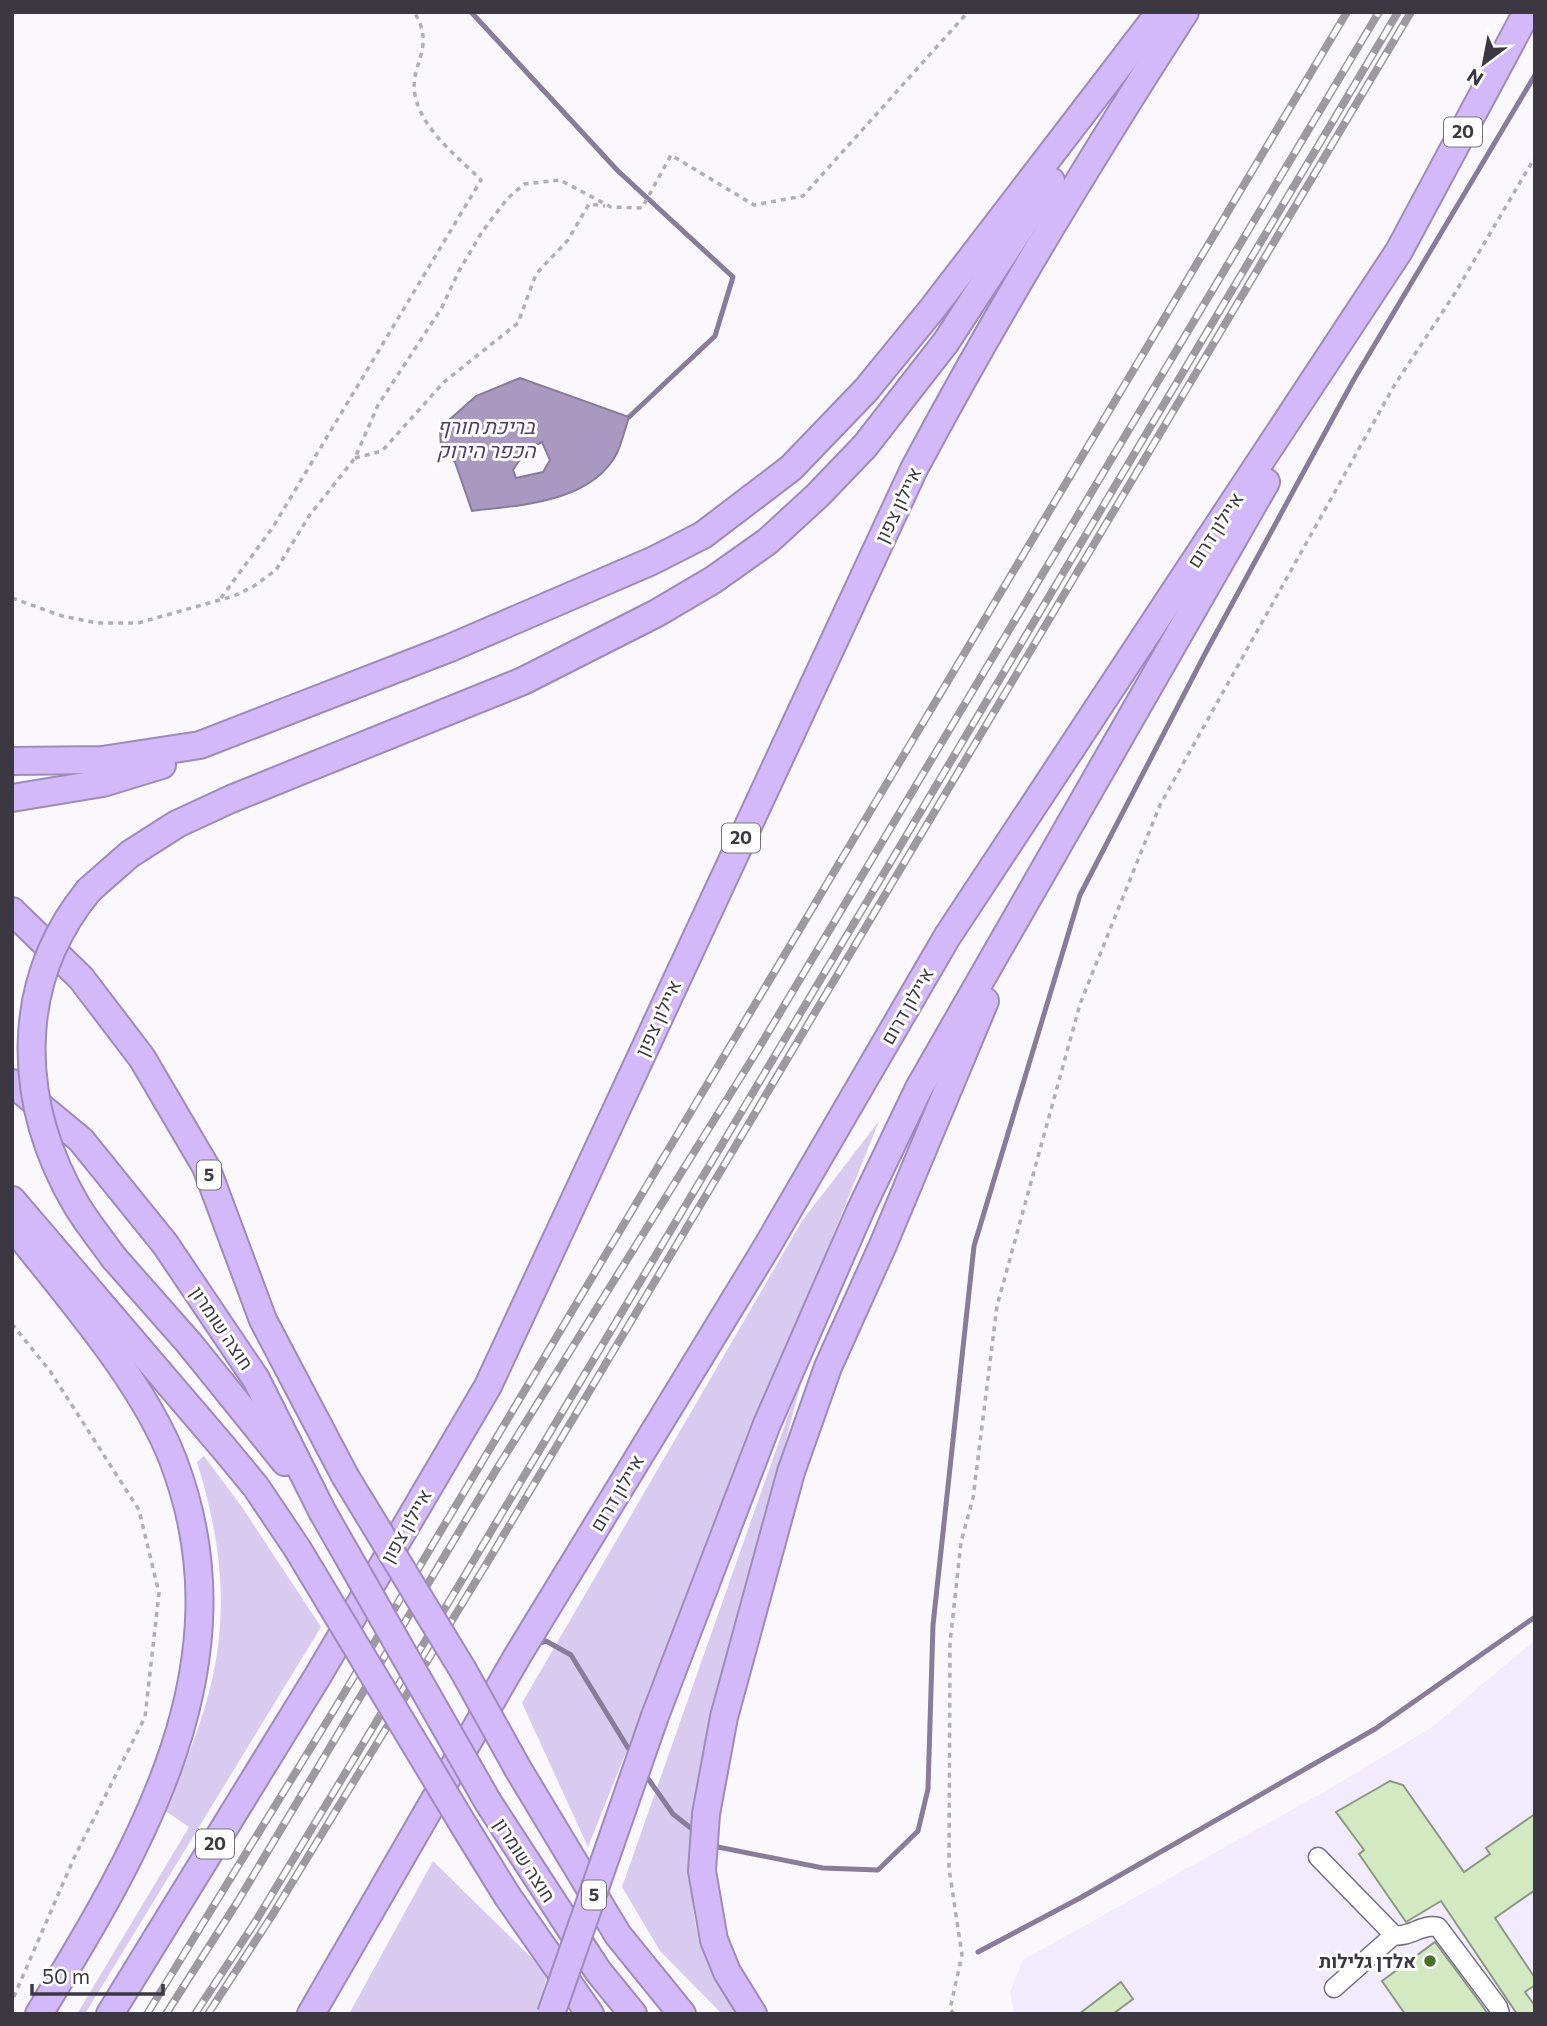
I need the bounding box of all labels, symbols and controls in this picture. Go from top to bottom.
north arrow [1449,28,1519,98]
text: N [1463,64,1487,91]
road number: 20 [1444,118,1482,146]
water label: בריכת חורף הכפר הירוק [436,413,537,463]
street label: איילון צפון [869,463,926,546]
street label: איילון דרום [1182,488,1247,572]
road number: 20 [722,824,760,852]
street label: איילון דרום [875,963,938,1048]
street label: איילון צפון [630,976,685,1060]
road number: 5 [197,1160,221,1190]
street label: חוצה שומרון [186,1282,259,1374]
street label: איילון דרום [585,1450,648,1535]
street label: איילון צפון [375,1485,436,1567]
street label: חוצה שומרון [490,1813,561,1906]
road number: 20 [196,1830,234,1858]
road number: 5 [582,1881,606,1910]
place label: אלדן גלילות [1319,1949,1416,1972]
scale bar [32,1952,163,1996]
marker: אלדן גלילות [1422,1953,1438,1969]
text: 50 m [42,1963,90,1988]

